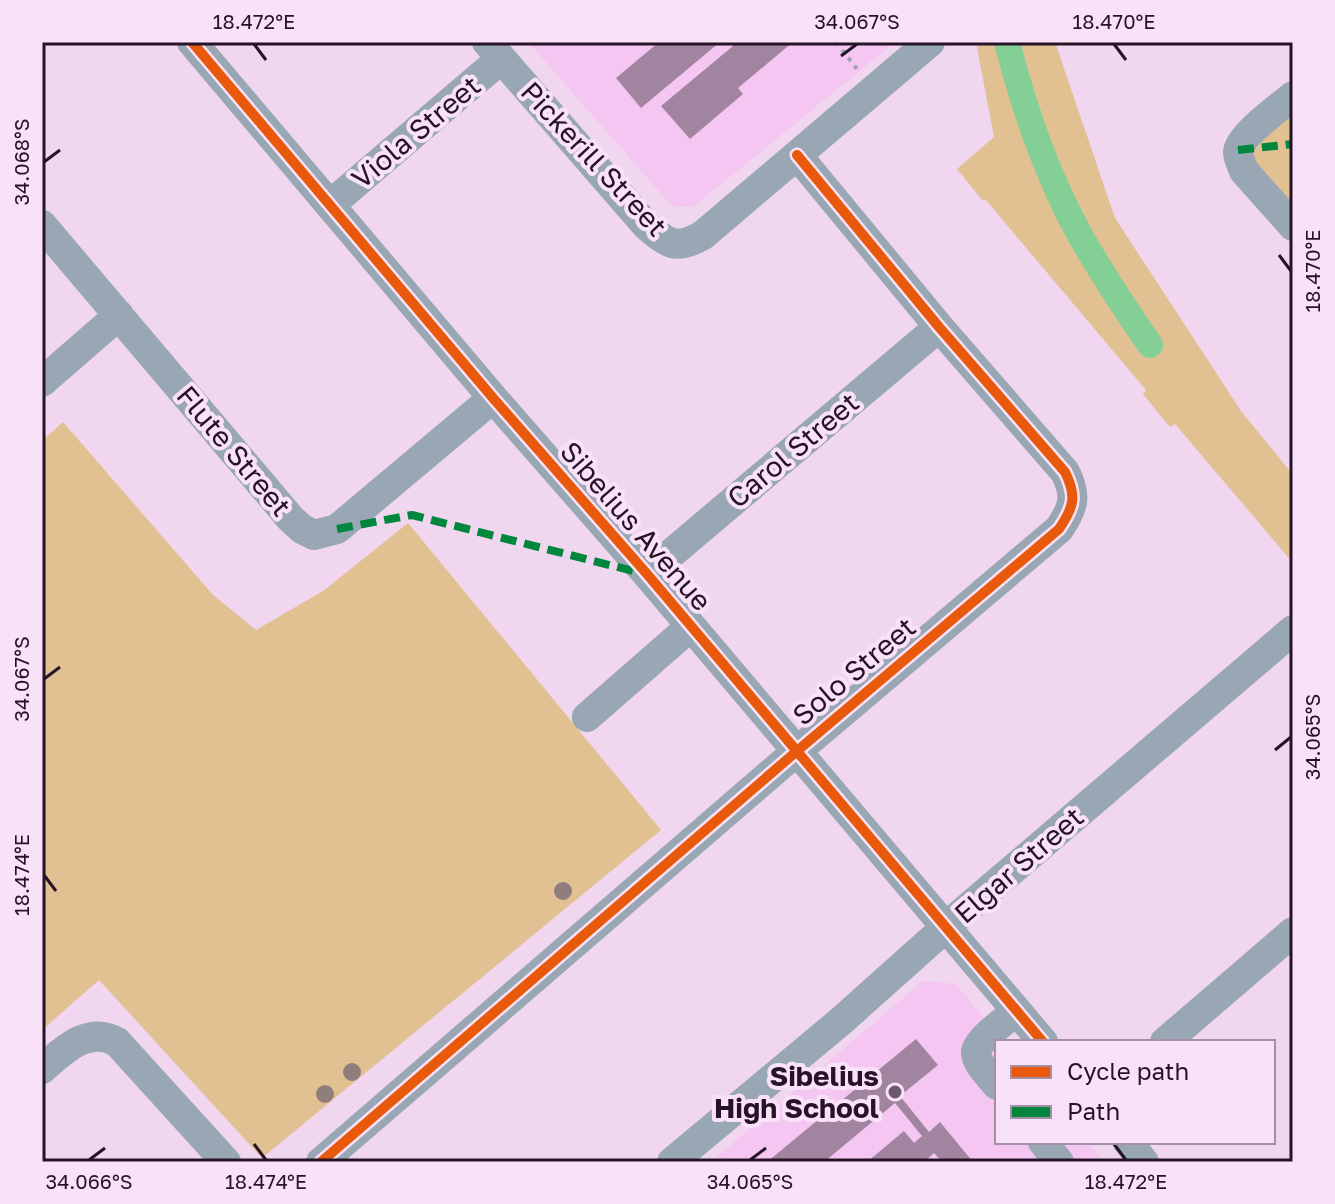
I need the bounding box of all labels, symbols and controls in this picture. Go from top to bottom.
text: 18.472°E [213,9,295,33]
text: 34.067°S [814,9,900,33]
text: 18.470°E [1072,9,1156,33]
street label: Viola Street [345,68,487,195]
street label: Pickerill Street [514,75,674,243]
text: 34.068°S [9,118,33,206]
text: 18.470°E [1300,229,1324,313]
street label: Flute Street [170,379,298,523]
street label: Carol Street [720,385,865,514]
street label: Sibelius Avenue [554,434,719,617]
street label: Solo Street [786,610,922,731]
text: 34.067°S [9,636,33,722]
text: 34.065°S [1300,694,1324,780]
street label: Elgar Street [948,800,1090,929]
text: 18.474°E [9,834,33,916]
legend [995,1040,1275,1144]
text: Cycle path [1067,1056,1189,1085]
place label: Sibelius High School [714,1059,879,1124]
marker: Sibelius High School [886,1083,904,1101]
text: Path [1067,1096,1120,1125]
text: 34.066°S [45,1169,133,1193]
text: 18.474°E [225,1169,307,1193]
text: 34.065°S [707,1169,793,1193]
text: 18.472°E [1085,1169,1167,1193]

